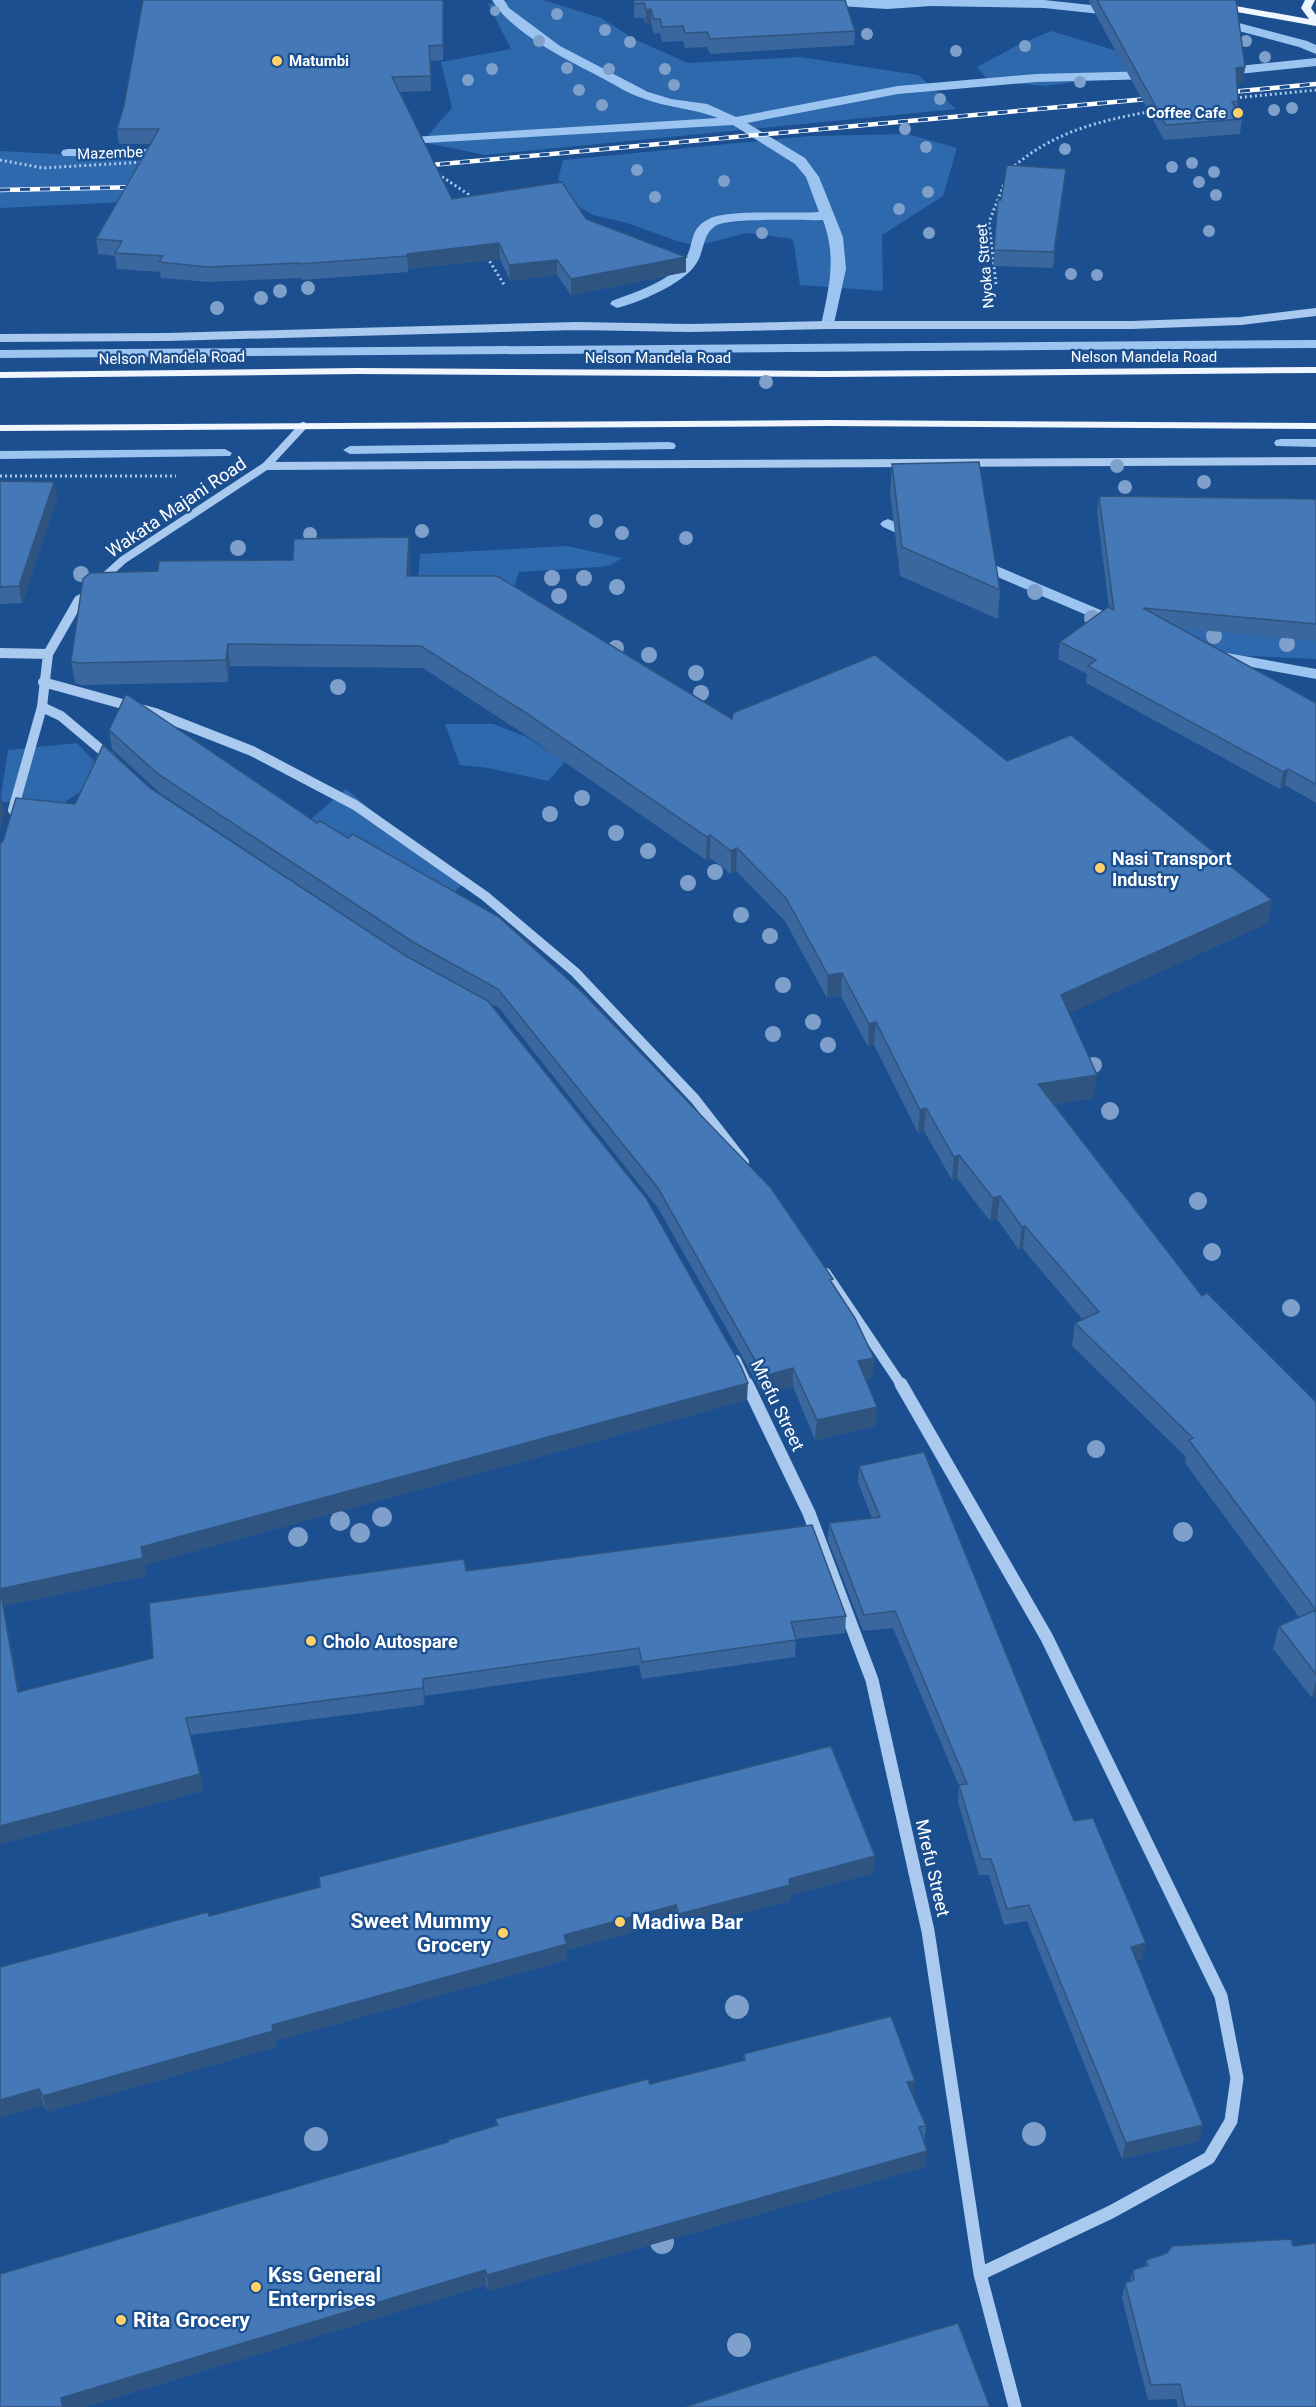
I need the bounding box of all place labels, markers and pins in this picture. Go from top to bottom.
place label: Matumbi [289,52,349,70]
marker: Matumbi [270,54,284,68]
place label: Coffee Cafe [1146,104,1226,122]
marker: Coffee Cafe [1231,106,1245,120]
place label: Nasi Transport Industry [1112,848,1232,890]
marker: Nasi Transport Industry [1093,861,1107,875]
place label: Cholo Autospare [323,1631,458,1652]
marker: Cholo Autospare [304,1634,318,1648]
place label: Sweet Mummy Grocery [351,1909,491,1957]
place label: Madiwa Bar [632,1910,744,1934]
marker: Madiwa Bar [613,1915,627,1929]
marker: Sweet Mummy Grocery [496,1926,510,1940]
place label: Kss General Enterprises [268,2263,381,2311]
marker: Kss General Enterprises [249,2280,263,2294]
place label: Rita Grocery [133,2308,250,2332]
marker: Rita Grocery [114,2313,128,2327]

